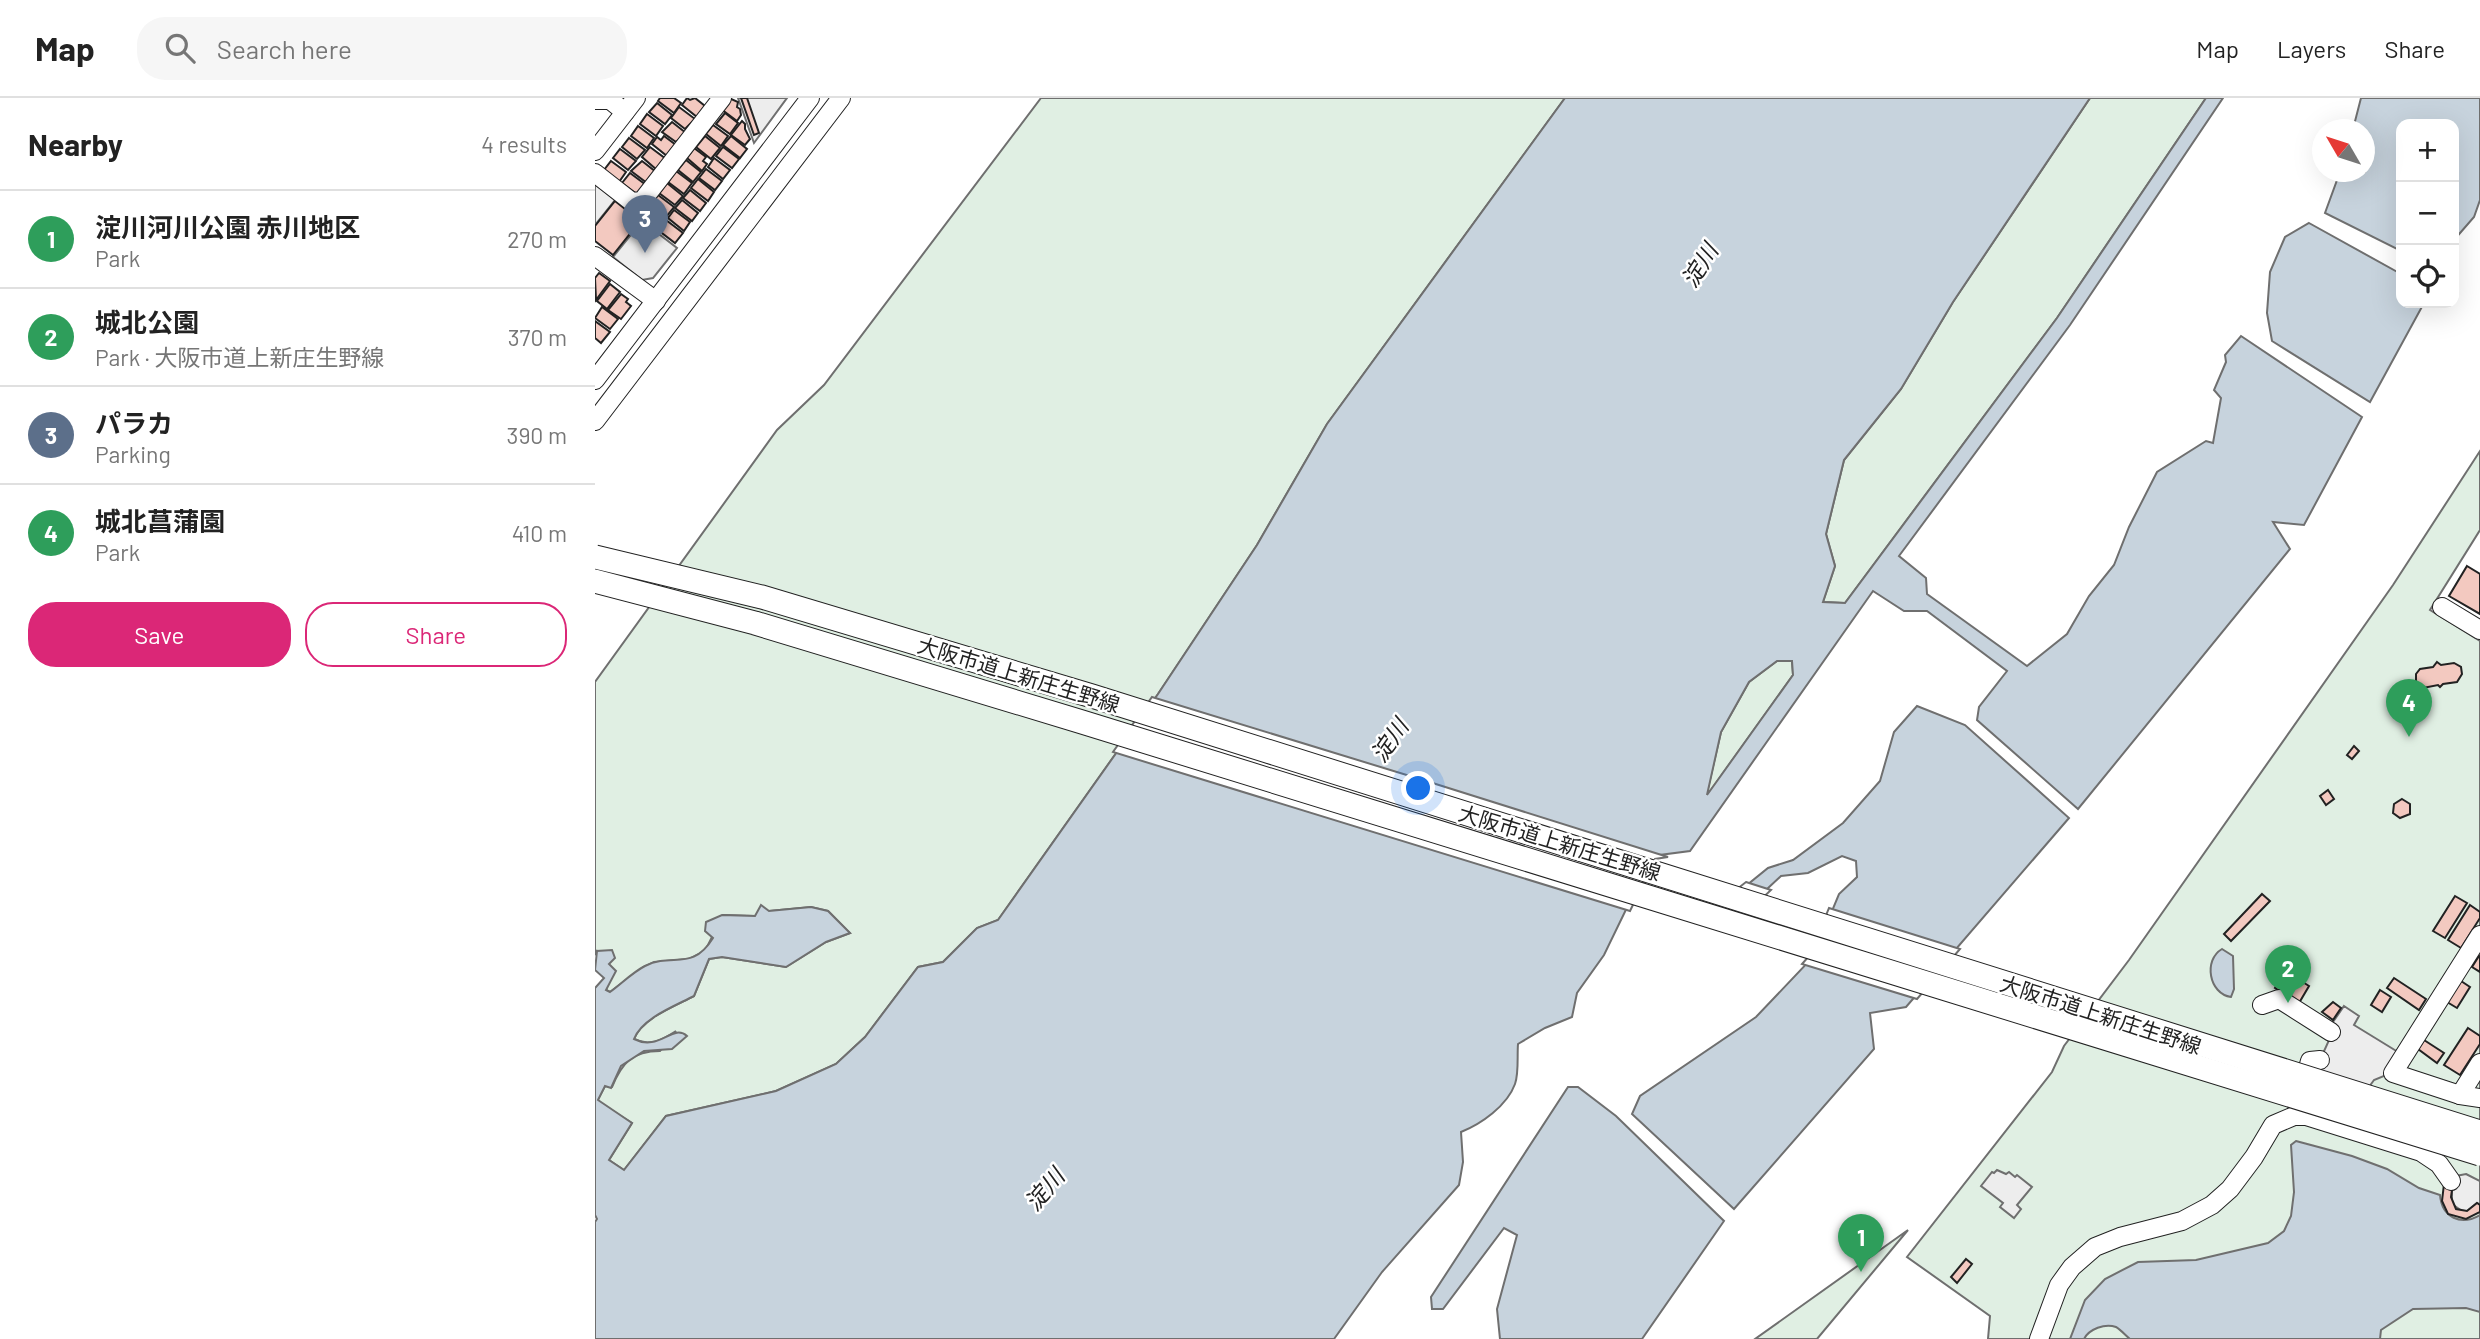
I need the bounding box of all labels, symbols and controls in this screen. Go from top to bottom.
search box [137,17,627,80]
text: Map [35,28,95,68]
icon: search [161,29,199,67]
text: Search here [217,33,352,64]
text: Map [2196,34,2239,63]
text: Layers [2277,34,2346,63]
text: Share [2384,34,2445,63]
north arrow [2312,119,2375,182]
map controls [2396,119,2459,308]
button: + [2396,119,2459,182]
text: Nearby [28,126,123,162]
text: 4 results [481,130,567,158]
button: − [2396,182,2459,245]
pin: 3 [622,195,668,253]
text: 淀川河川公園 赤川地区 [95,211,360,242]
text: 1 [47,225,55,253]
text: 270 m [507,225,567,253]
water label: 淀川 [1675,236,1725,292]
text: Park [95,244,140,272]
button: locate [2396,245,2459,308]
text: 城北公園 [95,306,199,337]
text: 2 [45,323,57,351]
text: 370 m [508,323,567,351]
text: Park · 大阪市道上新庄生野線 [95,343,384,371]
text: パラカ [95,407,173,438]
text: 3 [45,421,57,449]
text: 390 m [507,421,567,449]
text: Parking [95,440,171,468]
text: 城北菖蒲園 [95,505,225,536]
text: 4 [44,519,58,547]
text: 410 m [512,519,567,547]
text: Park [95,538,140,566]
button: Save [28,602,291,667]
button: Share [305,602,567,667]
street label: 大阪市道上新庄生野線 [915,631,1123,717]
pin: 4 [2386,679,2432,737]
water label: 淀川 [1364,711,1415,767]
your location [1401,771,1435,805]
street label: 大阪市道上新庄生野線 [1456,799,1664,885]
pin: 2 [2265,945,2311,1003]
street label: 大阪市道上新庄生野線 [1997,970,2205,1058]
water label: 淀川 [1018,1160,1071,1216]
pin: 1 [1838,1214,1884,1272]

